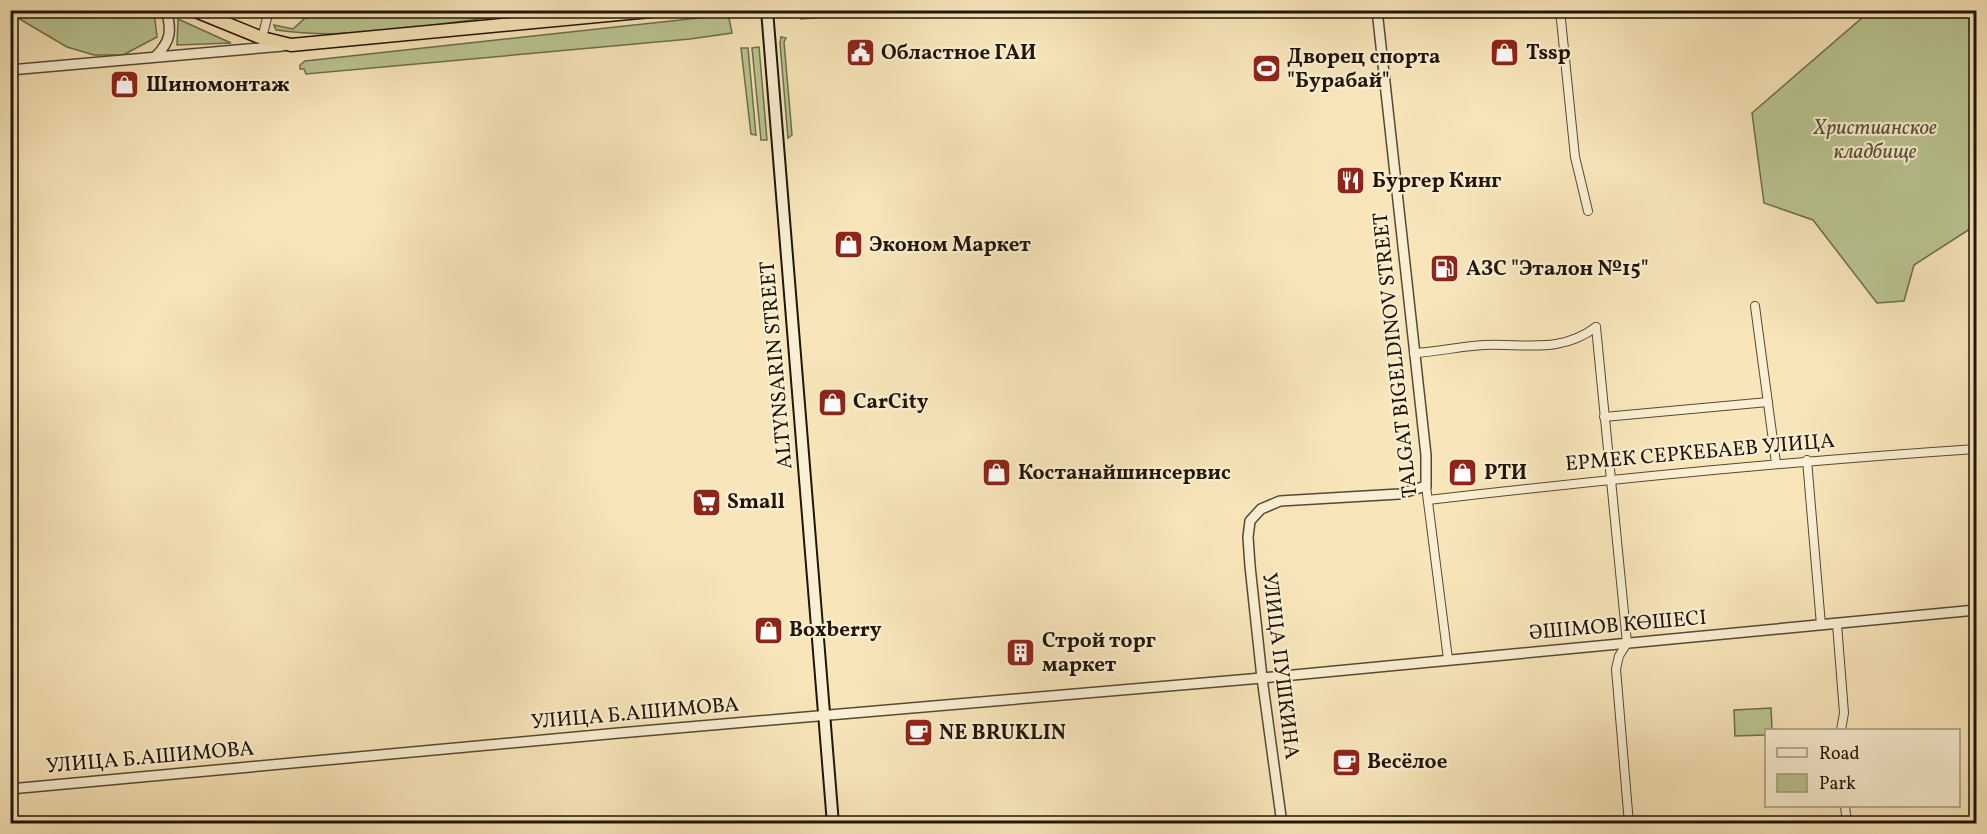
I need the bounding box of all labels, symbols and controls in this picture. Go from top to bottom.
public building icon: Областное ГАИ [844,37,876,69]
shop icon: Tssp [1489,37,1521,69]
place label: Областное ГАИ [881,39,1036,68]
place label: Tssp [1526,39,1571,68]
place label: Дворец спорта "Бурабай" [1287,43,1441,96]
sports icon: Дворец спорта "Бурабай" [1250,53,1282,85]
shop icon: Шиномонтаж [109,69,141,101]
place label: Шиномонтаж [146,71,290,100]
park label: Христианское кладбище [1812,114,1937,167]
restaurant icon: Бургер Кинг [1335,165,1367,197]
place label: Бургер Кинг [1372,167,1501,196]
street label: TALGAT BIGELDINOV STREET [1367,211,1425,499]
shop icon: Эконом Маркет [832,229,864,261]
place label: Эконом Маркет [869,231,1031,260]
fuel station icon: АЗС "Эталон №15" [1429,253,1461,285]
place label: АЗС "Эталон №15" [1466,255,1649,284]
street label: ALTYNSARIN STREET [753,260,801,470]
shop icon: CarCity [816,386,848,418]
place label: CarCity [853,388,929,417]
street label: ЕРМЕК СЕРКЕБАЕВ УЛИЦА [1564,427,1836,479]
shop icon: Костанайшинсервис [981,457,1013,489]
shop icon: РТИ [1447,457,1479,489]
place label: Костанайшинсервис [1018,459,1231,488]
place label: РТИ [1484,459,1527,488]
supermarket icon: Small [690,486,722,518]
place label: Small [727,488,785,517]
street label: УЛИЦА ПУШКИНА [1254,571,1306,761]
street label: ӘШІМОВ КӨШЕСІ [1528,604,1708,648]
shop icon: Boxberry [752,614,784,646]
place label: Boxberry [789,616,882,645]
place label: Строй торг маркет [1042,627,1156,680]
building icon: Строй торг маркет [1005,637,1037,669]
street label: УЛИЦА Б.АШИМОВА [530,690,740,738]
cafe icon: NE BRUKLIN [902,717,934,749]
place label: NE BRUKLIN [939,719,1066,748]
legend [1765,729,1960,807]
street label: УЛИЦА Б.АШИМОВА [45,734,255,782]
text: Road [1819,742,1860,767]
cafe icon: Весёлое [1330,746,1362,778]
place label: Весёлое [1367,748,1447,777]
text: Park [1819,772,1856,797]

